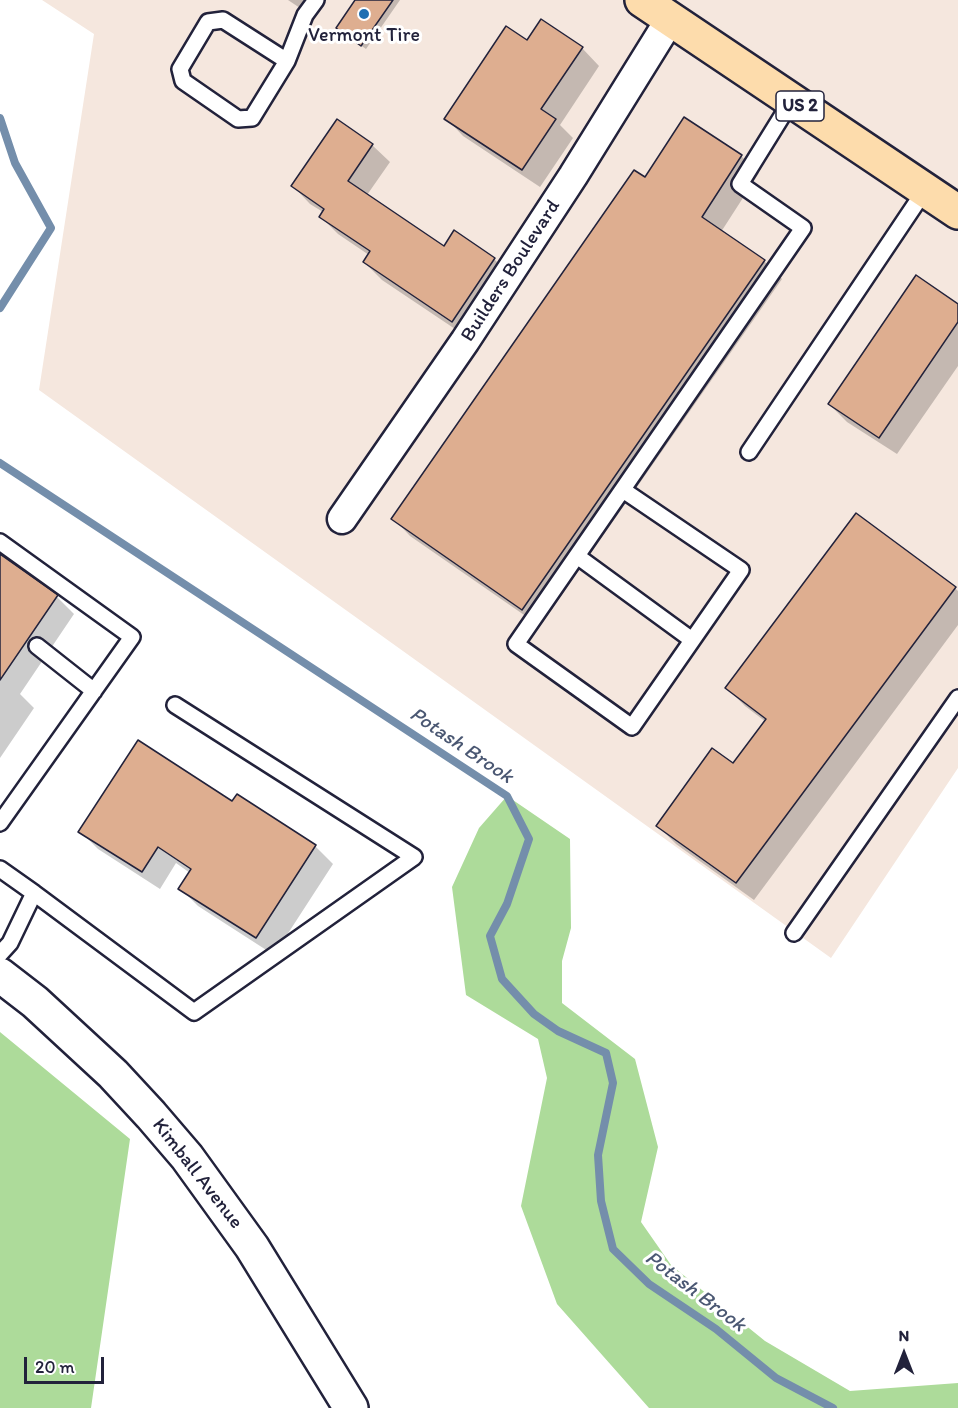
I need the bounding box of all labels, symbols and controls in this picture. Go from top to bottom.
marker: Vermont Tire [357,7,371,21]
place label: Vermont Tire [308,24,420,48]
road number: US 2 [776,91,824,121]
street label: Builders Boulevard [456,195,566,347]
water label: Potash Brook [404,702,518,790]
street label: Kimball Avenue [147,1114,247,1234]
water label: Potash Brook [640,1246,750,1338]
north arrow [874,1324,934,1384]
text: N [899,1326,909,1345]
scale bar [27,1345,106,1383]
text: 20 m [35,1356,75,1378]

